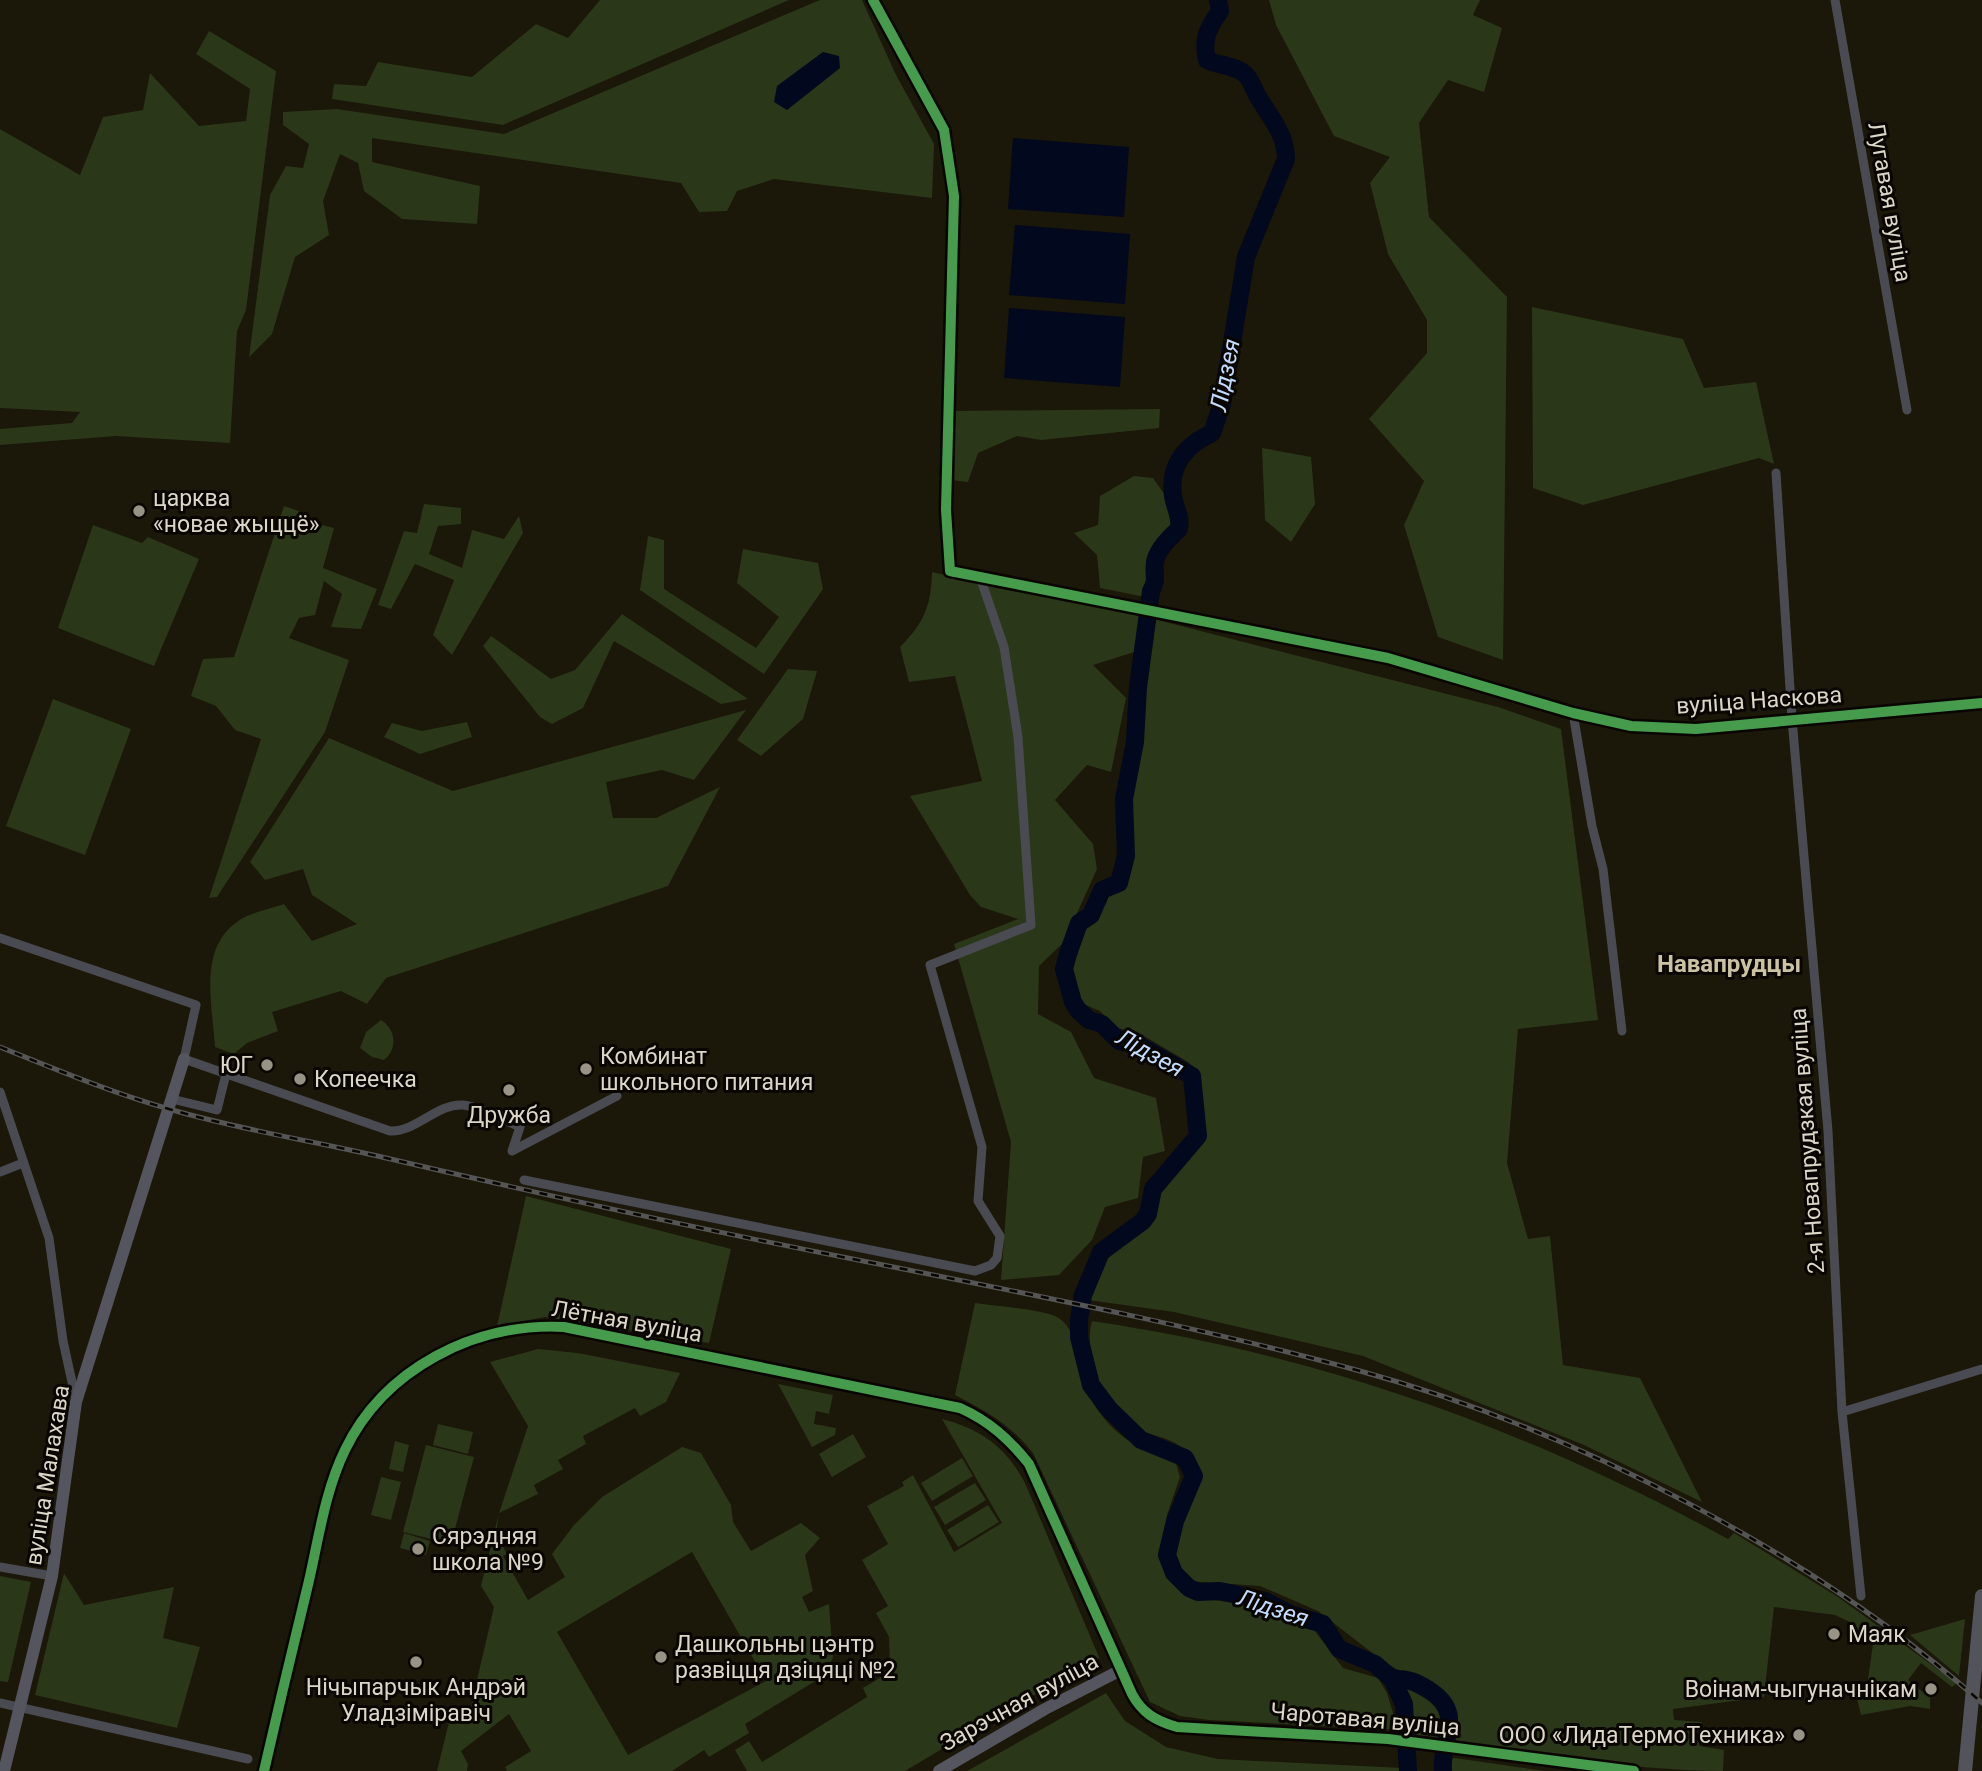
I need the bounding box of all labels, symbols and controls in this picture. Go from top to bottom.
street label: Лугавая вуліца [1862,120,1917,284]
water label: Лідзея [1204,336,1246,415]
place label: царква «новае жыццё» [153,485,319,538]
marker: царква «новае жыццё» [131,503,147,519]
street label: вуліца Наскова [1675,681,1843,720]
district label: Навапрудцы [1657,950,1801,978]
street label: 2-я Новапрудзкая вуліца [1785,1007,1830,1275]
water label: Лідзея [1110,1023,1189,1083]
place label: Комбинат школьного питания [600,1043,813,1096]
place label: ЮГ [220,1052,253,1079]
marker: ЮГ [259,1057,275,1073]
marker: Комбинат школьного питания [578,1061,594,1077]
place label: Копеечка [314,1066,417,1093]
marker: Копеечка [292,1071,308,1087]
marker: Дружба [501,1082,517,1098]
place label: Дружба [467,1102,551,1129]
street label: Лётная вуліца [550,1295,704,1348]
street label: вуліца Малахава [20,1383,75,1567]
place label: Сярэдняя школа №9 [432,1523,544,1576]
marker: Сярэдняя школа №9 [410,1541,426,1557]
water label: Лідзея [1233,1583,1312,1633]
place label: Маяк [1848,1621,1906,1648]
marker: Маяк [1826,1626,1842,1642]
place label: Дашкольны цэнтр развіцця дзіцяці №2 [675,1631,896,1684]
street label: Зарэчная вуліца [935,1648,1103,1757]
marker: Дашкольны цэнтр развіцця дзіцяці №2 [653,1649,669,1665]
marker: Нічыпарчык Андрэй Уладзіміравіч [408,1654,424,1670]
place label: Нічыпарчык Андрэй Уладзіміравіч [306,1674,526,1727]
place label: Воінам-чыгуначнікам [1685,1676,1917,1703]
marker: Воінам-чыгуначнікам [1923,1681,1939,1697]
street label: Чаротавая вуліца [1269,1698,1461,1741]
place label: ООО «ЛидаТермоТехника» [1499,1722,1785,1749]
marker: ООО «ЛидаТермоТехника» [1791,1727,1807,1743]

